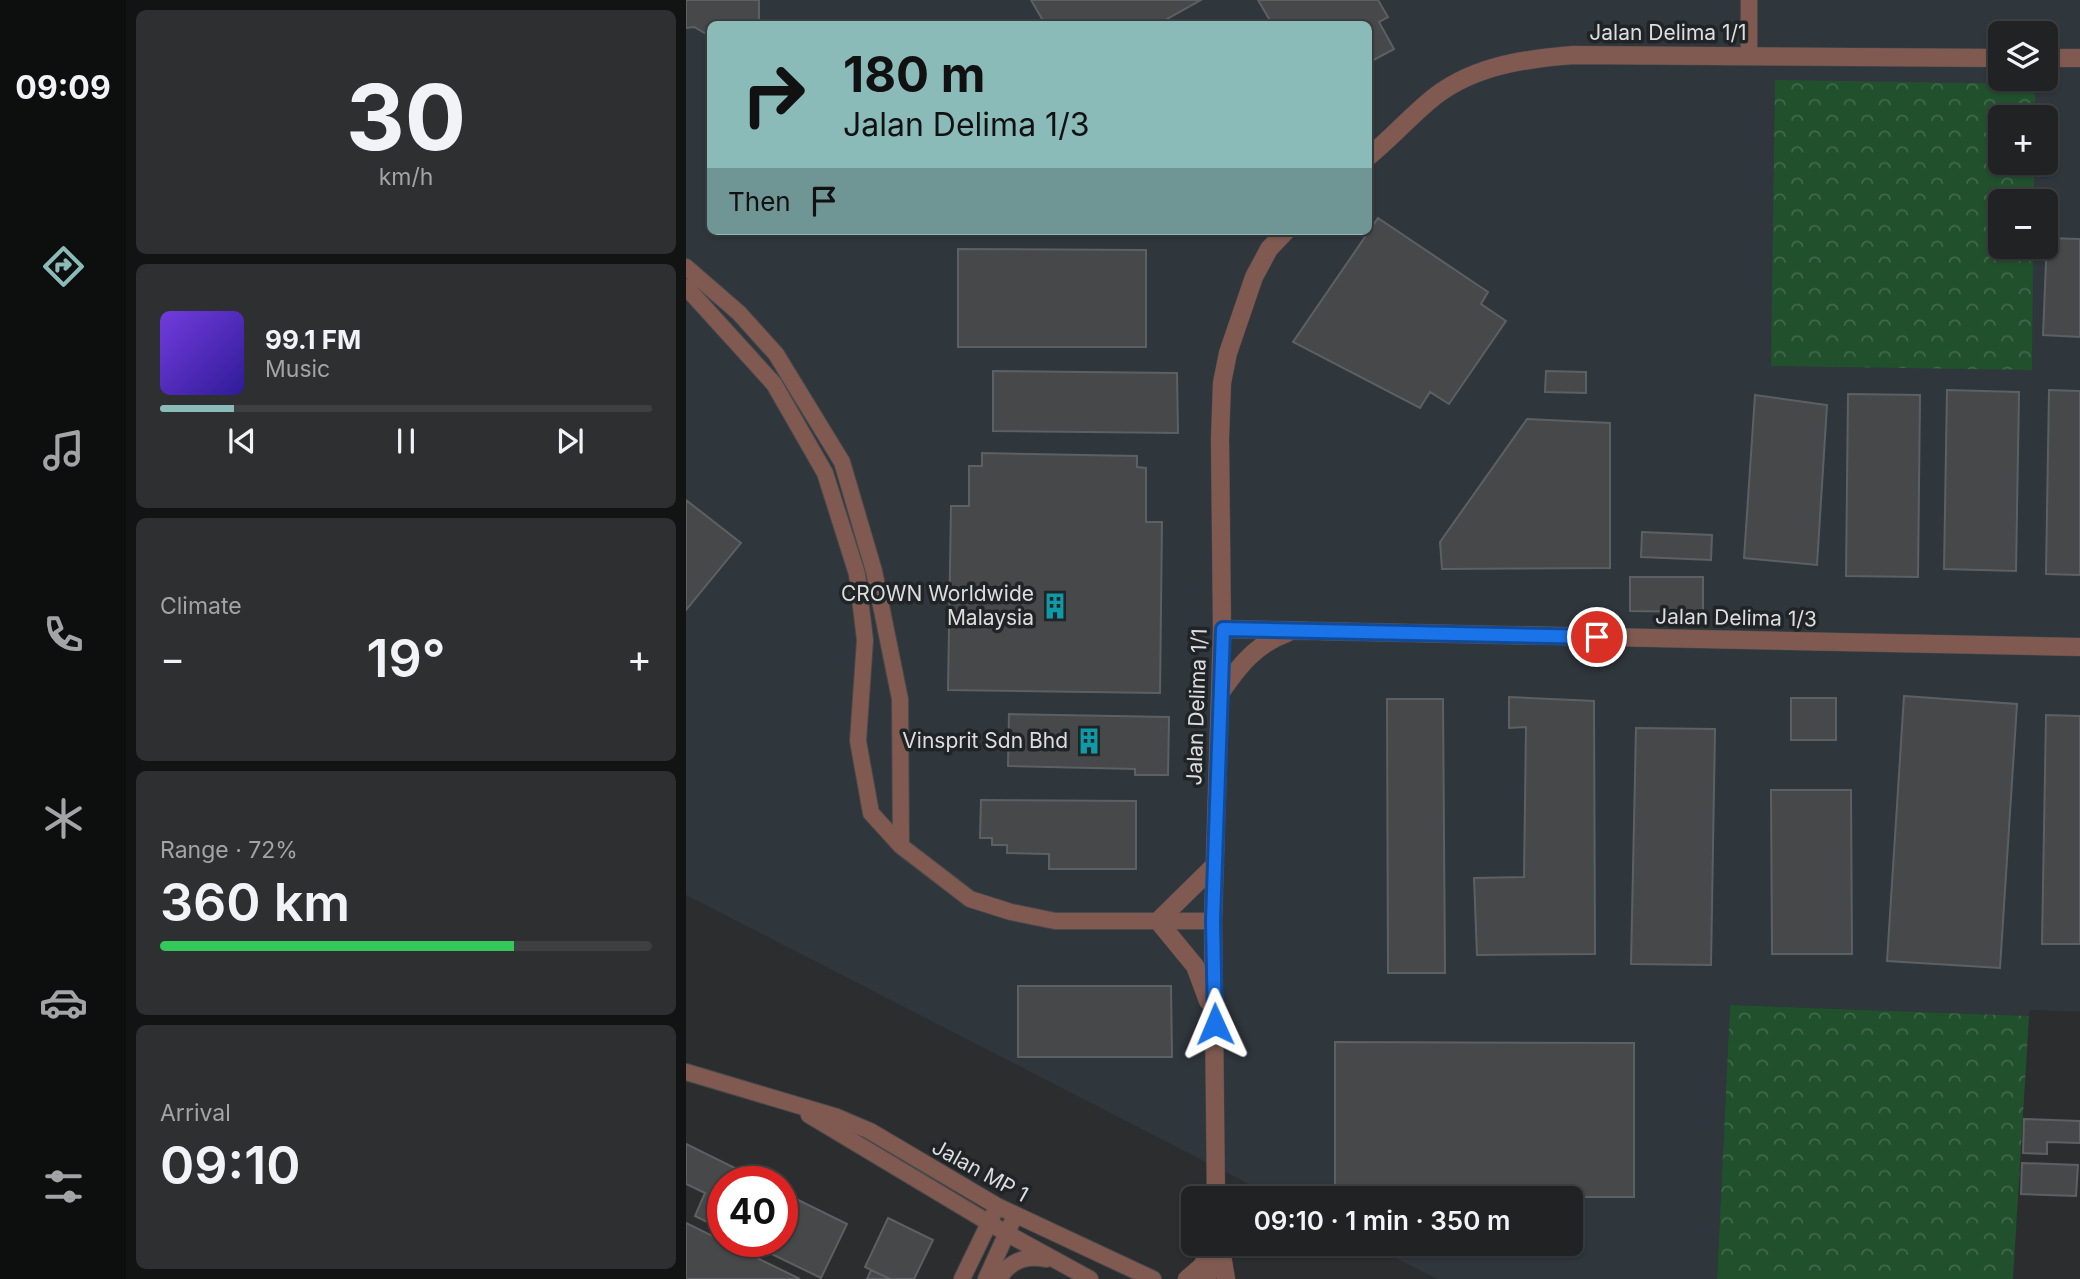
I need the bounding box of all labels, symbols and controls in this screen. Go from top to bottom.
street label: Jalan Delima 1/1 [1589,20,1747,45]
map controls [1988,21,2058,259]
button: layers [1988,21,2058,91]
text: 180 m [843,45,985,104]
icon: right [728,49,819,140]
text: 30 [346,62,466,172]
text: 09:09 [15,68,111,107]
text: Jalan Delima 1/3 [843,105,1089,144]
button: + [1988,105,2058,175]
text: km/h [379,163,433,191]
icon: arrive [805,182,843,220]
text: Then [728,186,791,217]
button: − [1988,189,2058,259]
icon: directions [39,242,88,291]
text: 99.1 FM [265,324,361,355]
text: Music [265,355,330,383]
icon: previous [223,422,261,460]
icon: pause [387,422,425,460]
icon: next [551,422,589,460]
icon: music [39,426,88,475]
place label: CROWN Worldwide Malaysia [841,581,1034,630]
building icon: CROWN Worldwide Malaysia [1040,591,1070,621]
text: Climate [160,592,242,620]
street label: Jalan Delima 1/3 [1655,604,1817,631]
pin [1567,607,1627,667]
icon: phone [39,610,88,659]
icon: arrive [1578,618,1616,656]
text: 19° [366,627,446,690]
street label: Jalan Delima 1/1 [1181,628,1212,786]
text: − [160,635,185,681]
text: + [627,635,652,681]
building icon: Vinsprit Sdn Bhd [1074,726,1104,756]
place label: Vinsprit Sdn Bhd [902,728,1068,753]
icon: climate [39,794,88,843]
text: Range · 72% [160,836,298,864]
text: 360 km [160,871,350,934]
icon: car [39,978,88,1027]
position arrow [1178,987,1252,1061]
text: Arrival [160,1099,231,1127]
text: 09:10 [160,1134,300,1197]
street label: Jalan MP 1 [928,1134,1033,1207]
icon: filters [39,1162,88,1211]
speed limit sign: 40 [707,1166,798,1257]
text: 09:10 · 1 min · 350 m [1254,1205,1510,1236]

